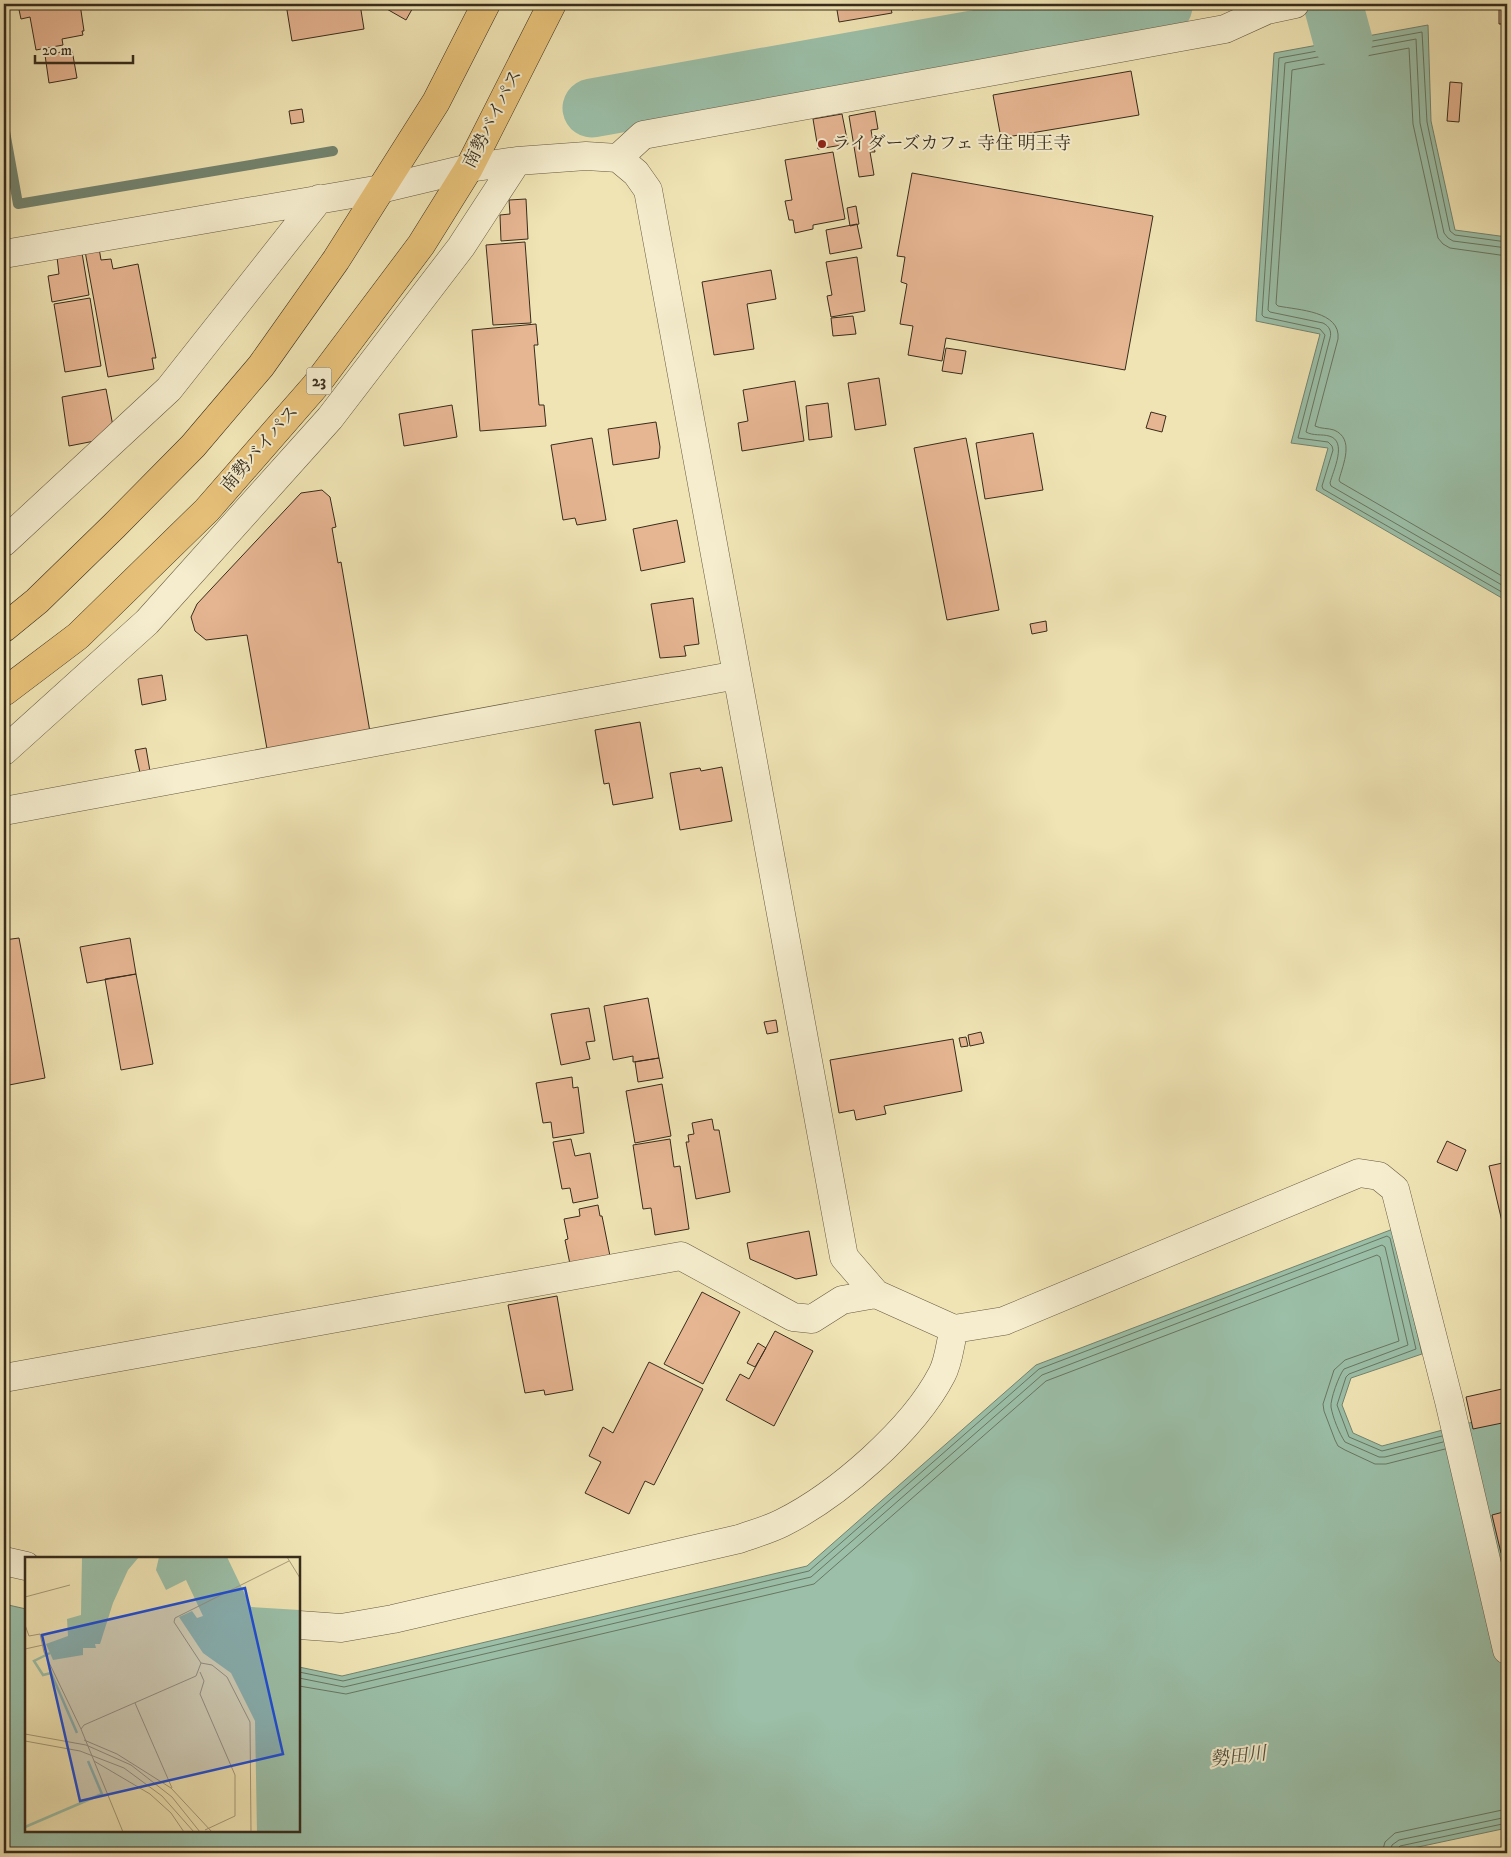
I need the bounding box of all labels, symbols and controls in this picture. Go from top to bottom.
scale bar [35,32,132,64]
text: 20 m [42,41,72,60]
street label: 南勢バイパス [459,66,527,172]
place label: ライダーズカフェ 寺住 明王寺 [832,133,1071,155]
marker: ライダーズカフェ 寺住 明王寺 [816,138,828,150]
road number: 23 [306,368,332,394]
street label: 南勢バイパス [216,401,304,497]
inset map [25,1557,300,1832]
water label: 勢田川 [1208,1742,1270,1772]

